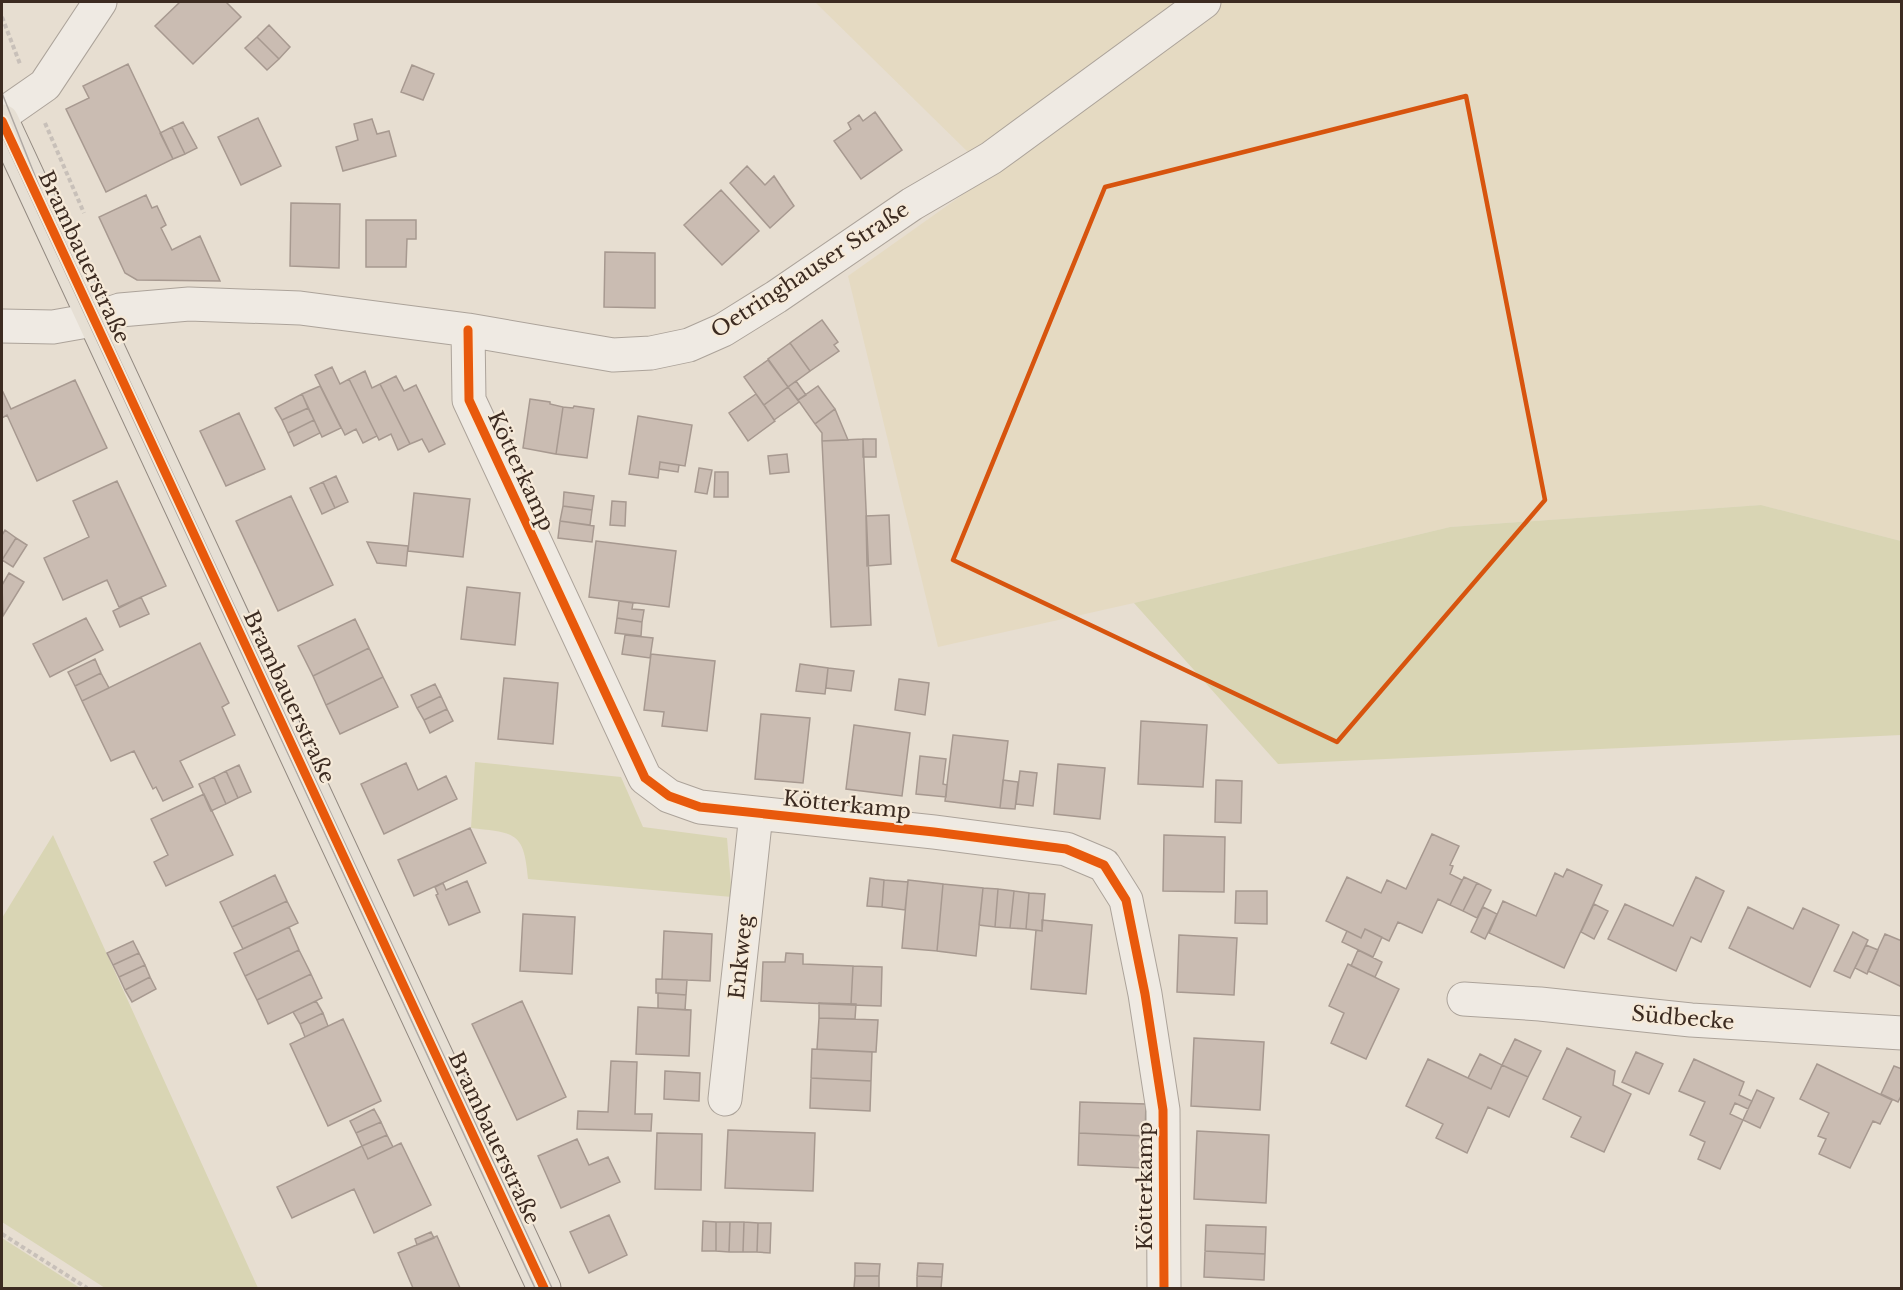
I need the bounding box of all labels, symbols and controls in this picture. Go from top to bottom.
street label: Brambauerstraße [33,167,135,347]
street label: Oetringhauser Straße [706,196,914,344]
street label: Kötterkamp [482,407,560,535]
street label: Brambauerstraße [238,607,340,787]
street label: Kötterkamp [782,785,912,825]
street label: Enkweg [724,913,758,1001]
street label: Südbecke [1631,1001,1735,1035]
street label: Brambauerstraße [443,1048,545,1228]
street label: Kötterkamp [1132,1122,1158,1250]

